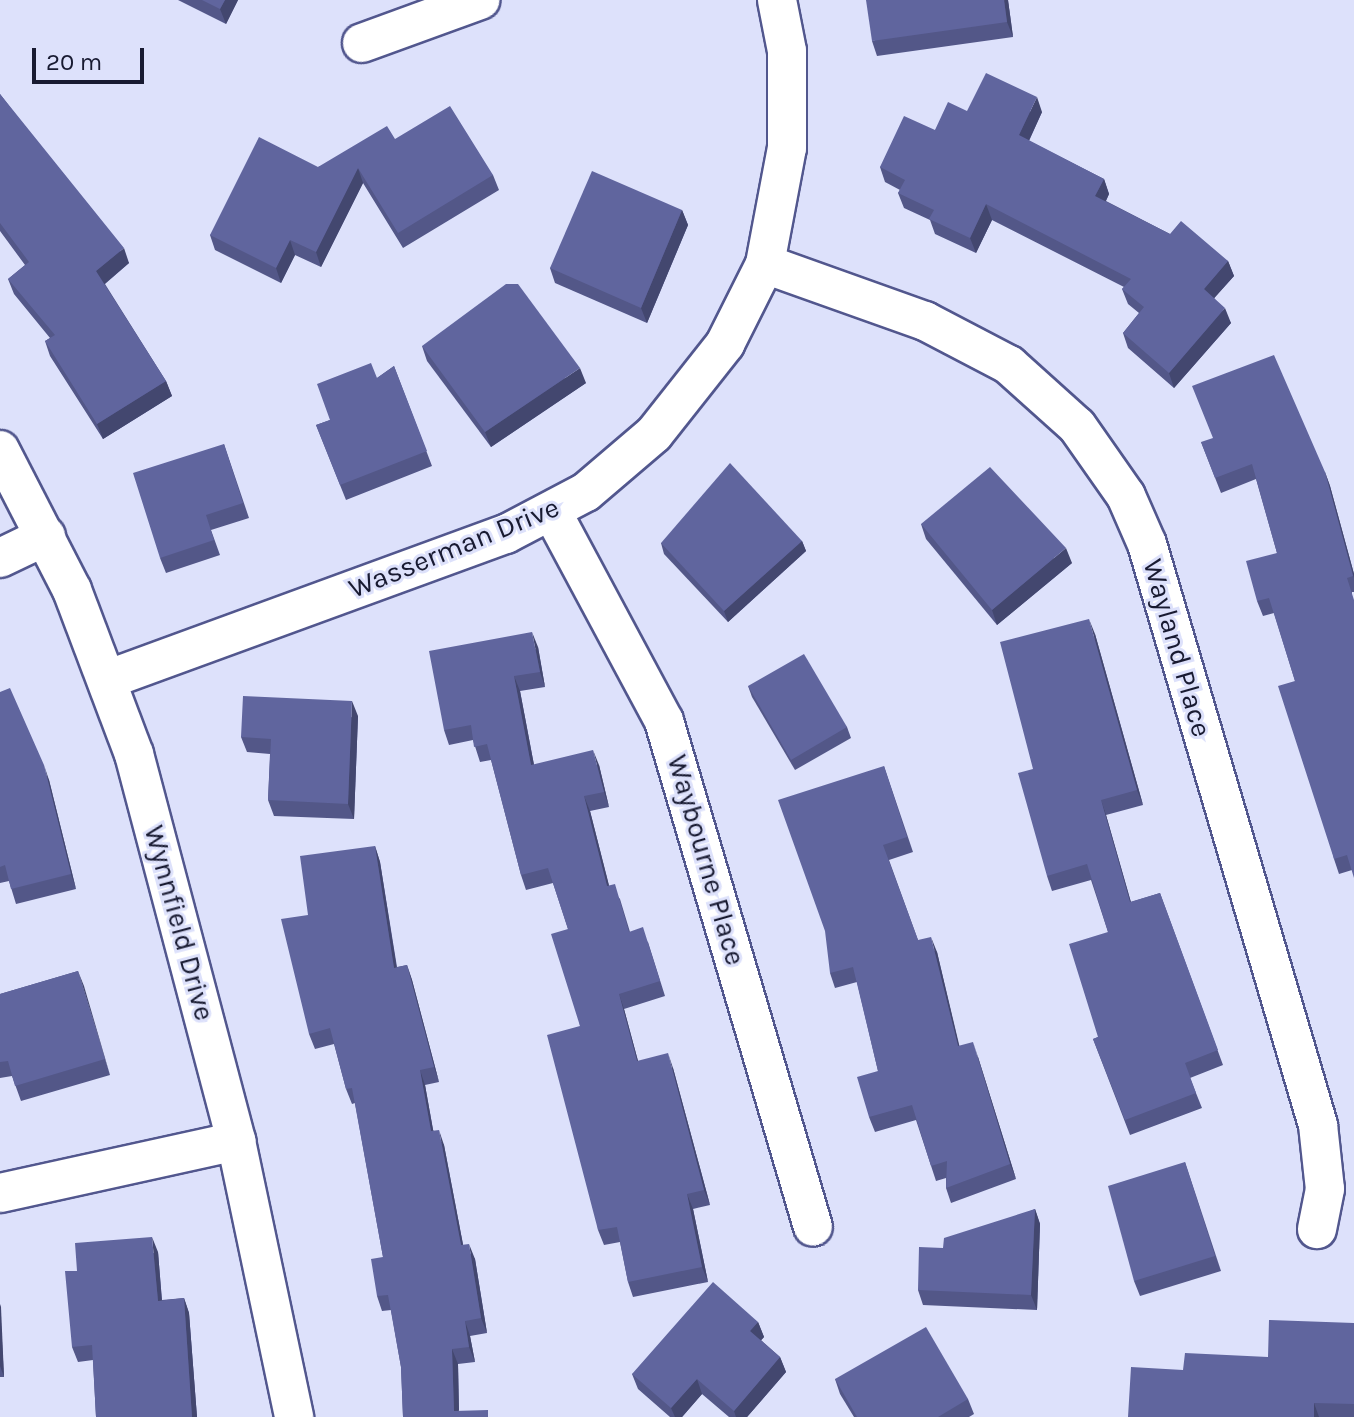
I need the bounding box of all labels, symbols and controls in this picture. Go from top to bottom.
scale bar [36,32,148,82]
text: 20 m [46,48,102,76]
street label: Wasserman Drive [344,490,564,606]
street label: Wayland Place [1136,555,1218,741]
street label: Waybourne Place [660,751,752,969]
street label: Wynnfield Drive [137,822,221,1024]

